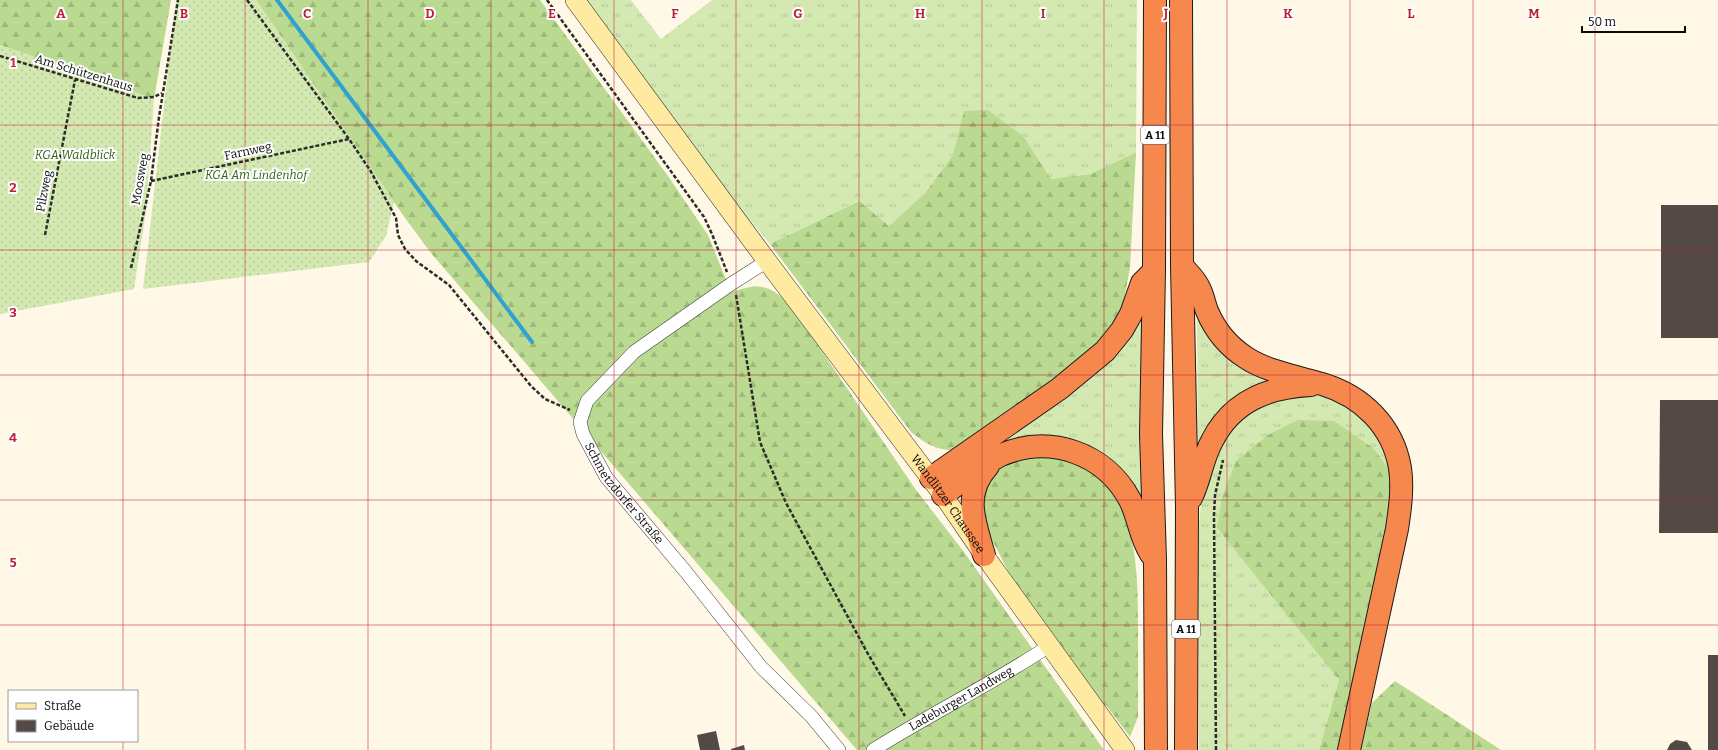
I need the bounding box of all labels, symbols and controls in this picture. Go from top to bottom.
text: A [56,6,66,21]
text: B [180,6,188,21]
text: C [303,6,311,21]
text: D [425,6,435,21]
text: E [548,6,556,21]
text: F [671,6,679,21]
text: G [793,6,803,21]
text: H [915,6,925,21]
text: I [1041,6,1046,21]
text: J [1163,6,1169,21]
text: K [1283,6,1293,21]
text: L [1407,6,1415,21]
text: M [1528,6,1540,21]
scale bar [1582,8,1685,34]
text: 50 m [1588,15,1617,29]
street label: Am Schützenhaus [33,51,135,95]
text: 1 [10,55,16,70]
road number: A 11 [1141,126,1169,144]
street label: Farnweg [223,139,273,163]
park label: KGA Waldblick [35,148,116,162]
street label: Moosweg [129,152,151,206]
park label: KGA Am Lindenhof [205,168,309,182]
street label: Pilzweg [33,169,55,213]
text: 2 [9,180,17,195]
text: 3 [9,305,17,320]
text: 4 [9,430,17,445]
street label: Schmetzdorfer Straße [582,440,666,547]
street label: Wandlitzer Chaussee [908,452,988,556]
text: 5 [9,555,17,570]
road number: A 11 [1172,620,1200,638]
street label: Ladeburger Landweg [907,663,1016,734]
legend [8,690,138,742]
text: Straße [44,699,81,713]
text: Gebäude [44,719,94,733]

